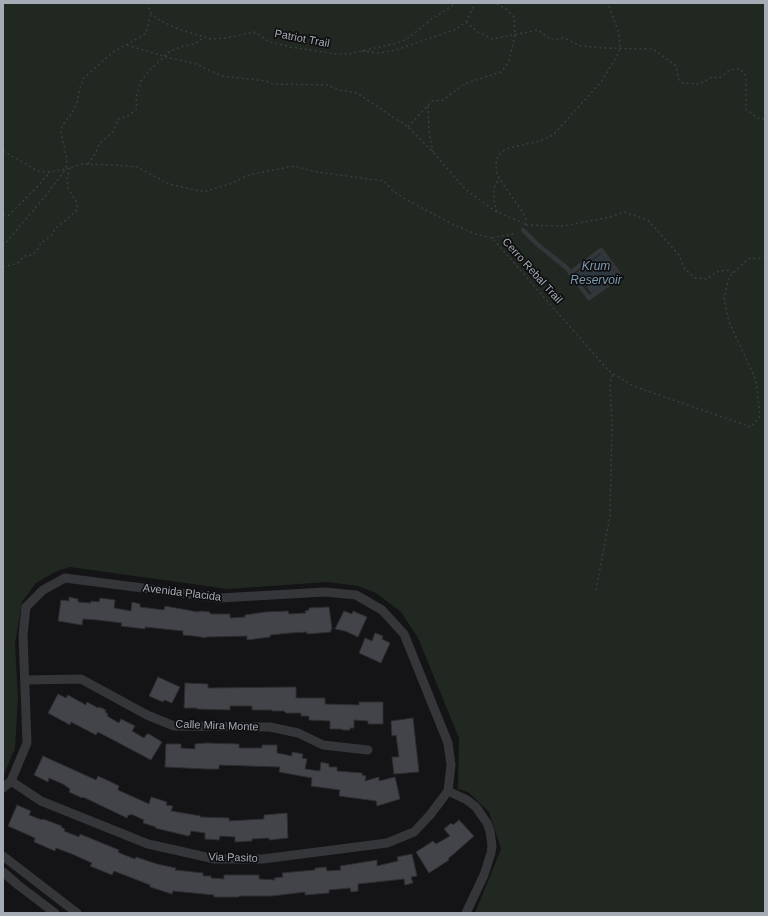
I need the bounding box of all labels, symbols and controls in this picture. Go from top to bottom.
street label: Patriot Trail [273,27,331,51]
street label: Cerro Rebal Trail [499,236,565,306]
water label: Krum Reservoir [570,260,622,288]
street label: Avenida Placida [142,582,222,604]
street label: Calle Mira Monte [175,718,259,734]
street label: Via Pasito [208,851,258,865]

